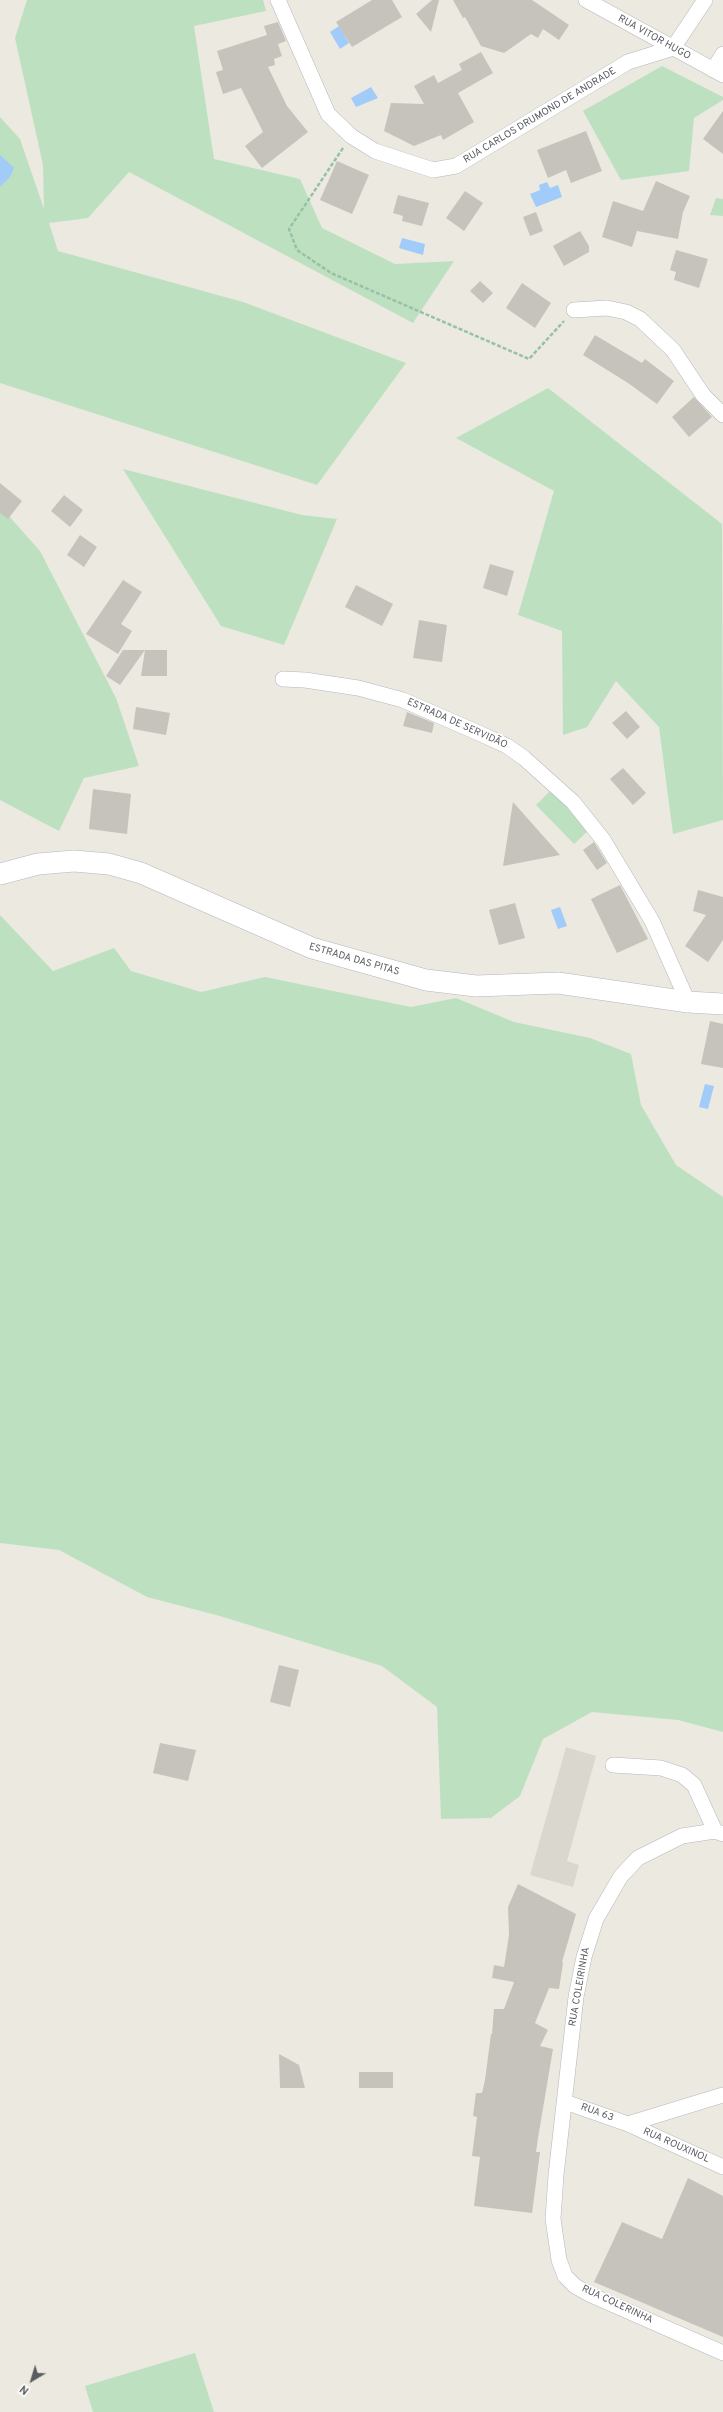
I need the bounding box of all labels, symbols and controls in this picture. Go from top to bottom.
street label: RUA VITOR HUGO [616,13,692,63]
street label: RUA CARLOS DRUMOND DE ANDRADE [462,66,618,166]
street label: ESTRADA DE SERVIDÃO [405,696,509,752]
street label: ESTRADA DAS PITAS [307,941,401,979]
street label: RUA COLEIRINHA [567,1947,593,2027]
street label: RUA 63 [579,2102,615,2124]
street label: RUA ROUXINOL [641,2126,711,2166]
street label: RUA COLERINHA [579,2283,655,2327]
north arrow [12,2360,52,2400]
text: N [17,2382,32,2397]

